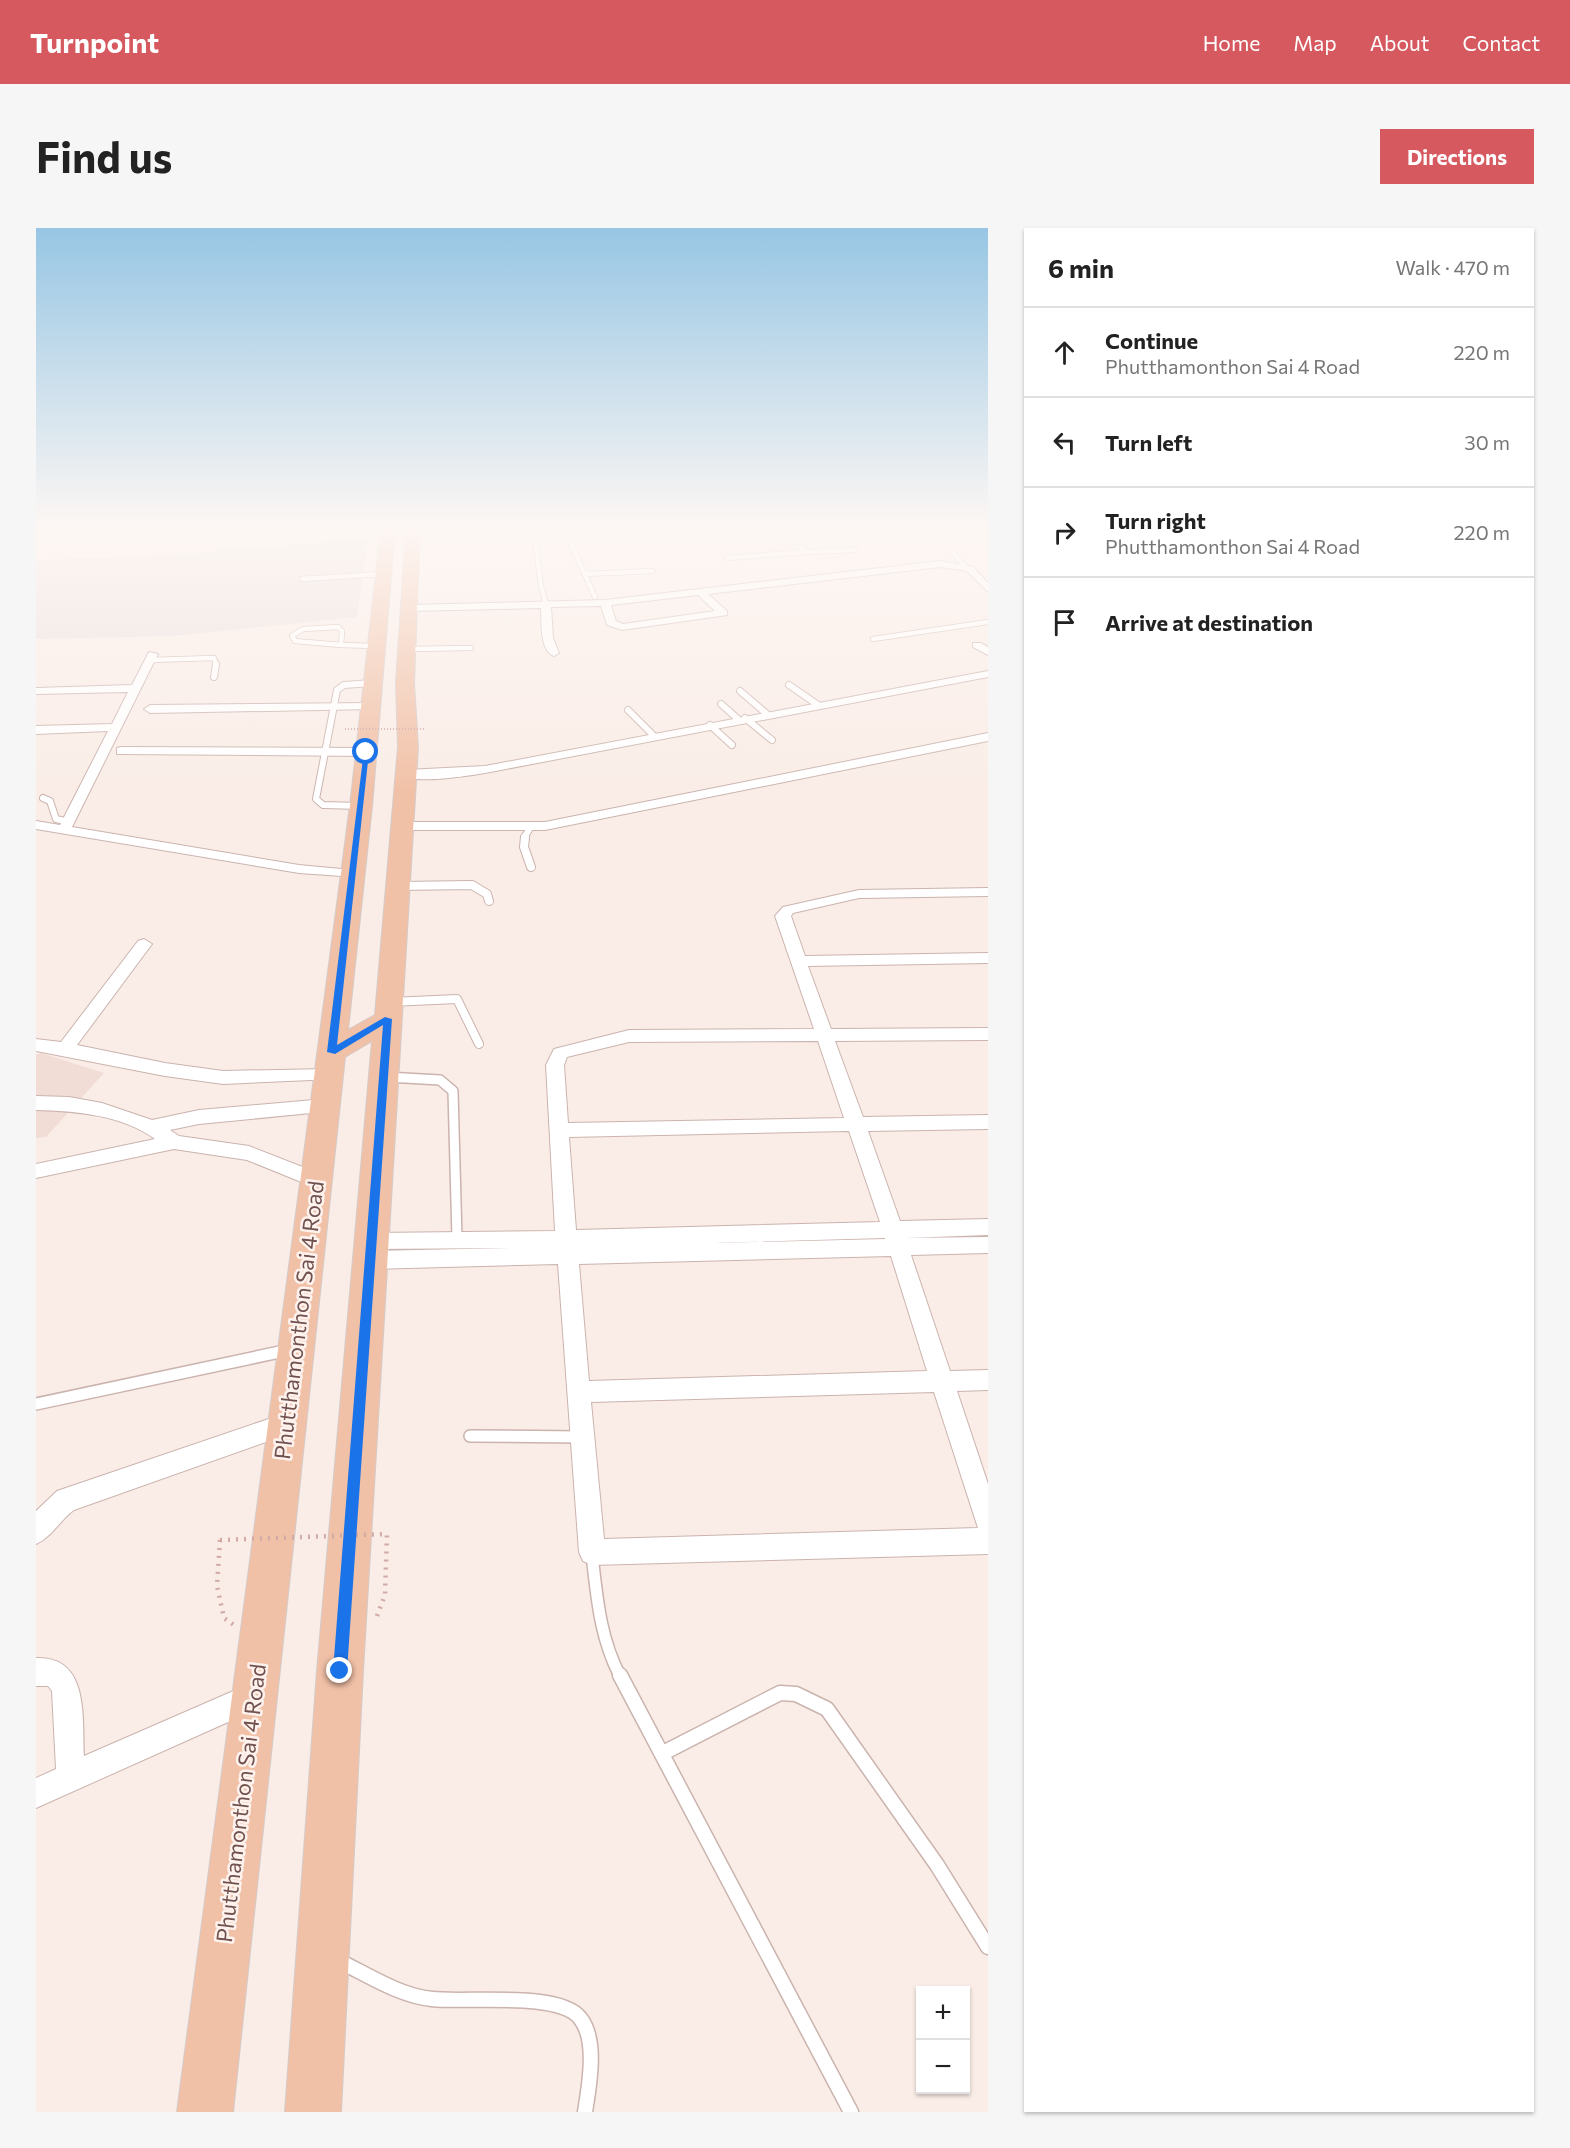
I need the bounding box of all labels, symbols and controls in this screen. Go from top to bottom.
text: Turnpoint [30,25,159,59]
text: Home [1203,30,1260,55]
text: Map [1293,30,1337,55]
text: About [1370,30,1429,55]
text: Contact [1462,30,1540,55]
button: Directions [1380,129,1534,184]
text: Find us [36,130,172,182]
text: 6 min [1048,252,1114,283]
text: Walk · 470 m [1395,255,1510,279]
text: Continue [1105,327,1198,354]
icon: ahead [1048,336,1081,369]
text: 220 m [1454,340,1510,364]
text: Phutthamonthon Sai 4 Road [1105,354,1360,378]
icon: left [1048,426,1081,459]
text: Turn left [1105,429,1192,456]
text: 30 m [1464,430,1510,454]
text: Turn right [1105,507,1206,534]
icon: right [1048,516,1081,549]
text: 220 m [1454,520,1510,544]
text: Phutthamonthon Sai 4 Road [1105,534,1360,558]
icon: arrive [1048,606,1081,639]
text: Arrive at destination [1105,609,1313,636]
route start [352,738,378,764]
street label: Phutthamonthon Sai 4 Road [268,1179,329,1461]
route end [326,1657,352,1683]
street label: Phutthamonthon Sai 4 Road [210,1662,271,1944]
map controls [916,1986,970,2094]
button: + [916,1986,970,2040]
button: − [916,2040,970,2094]

